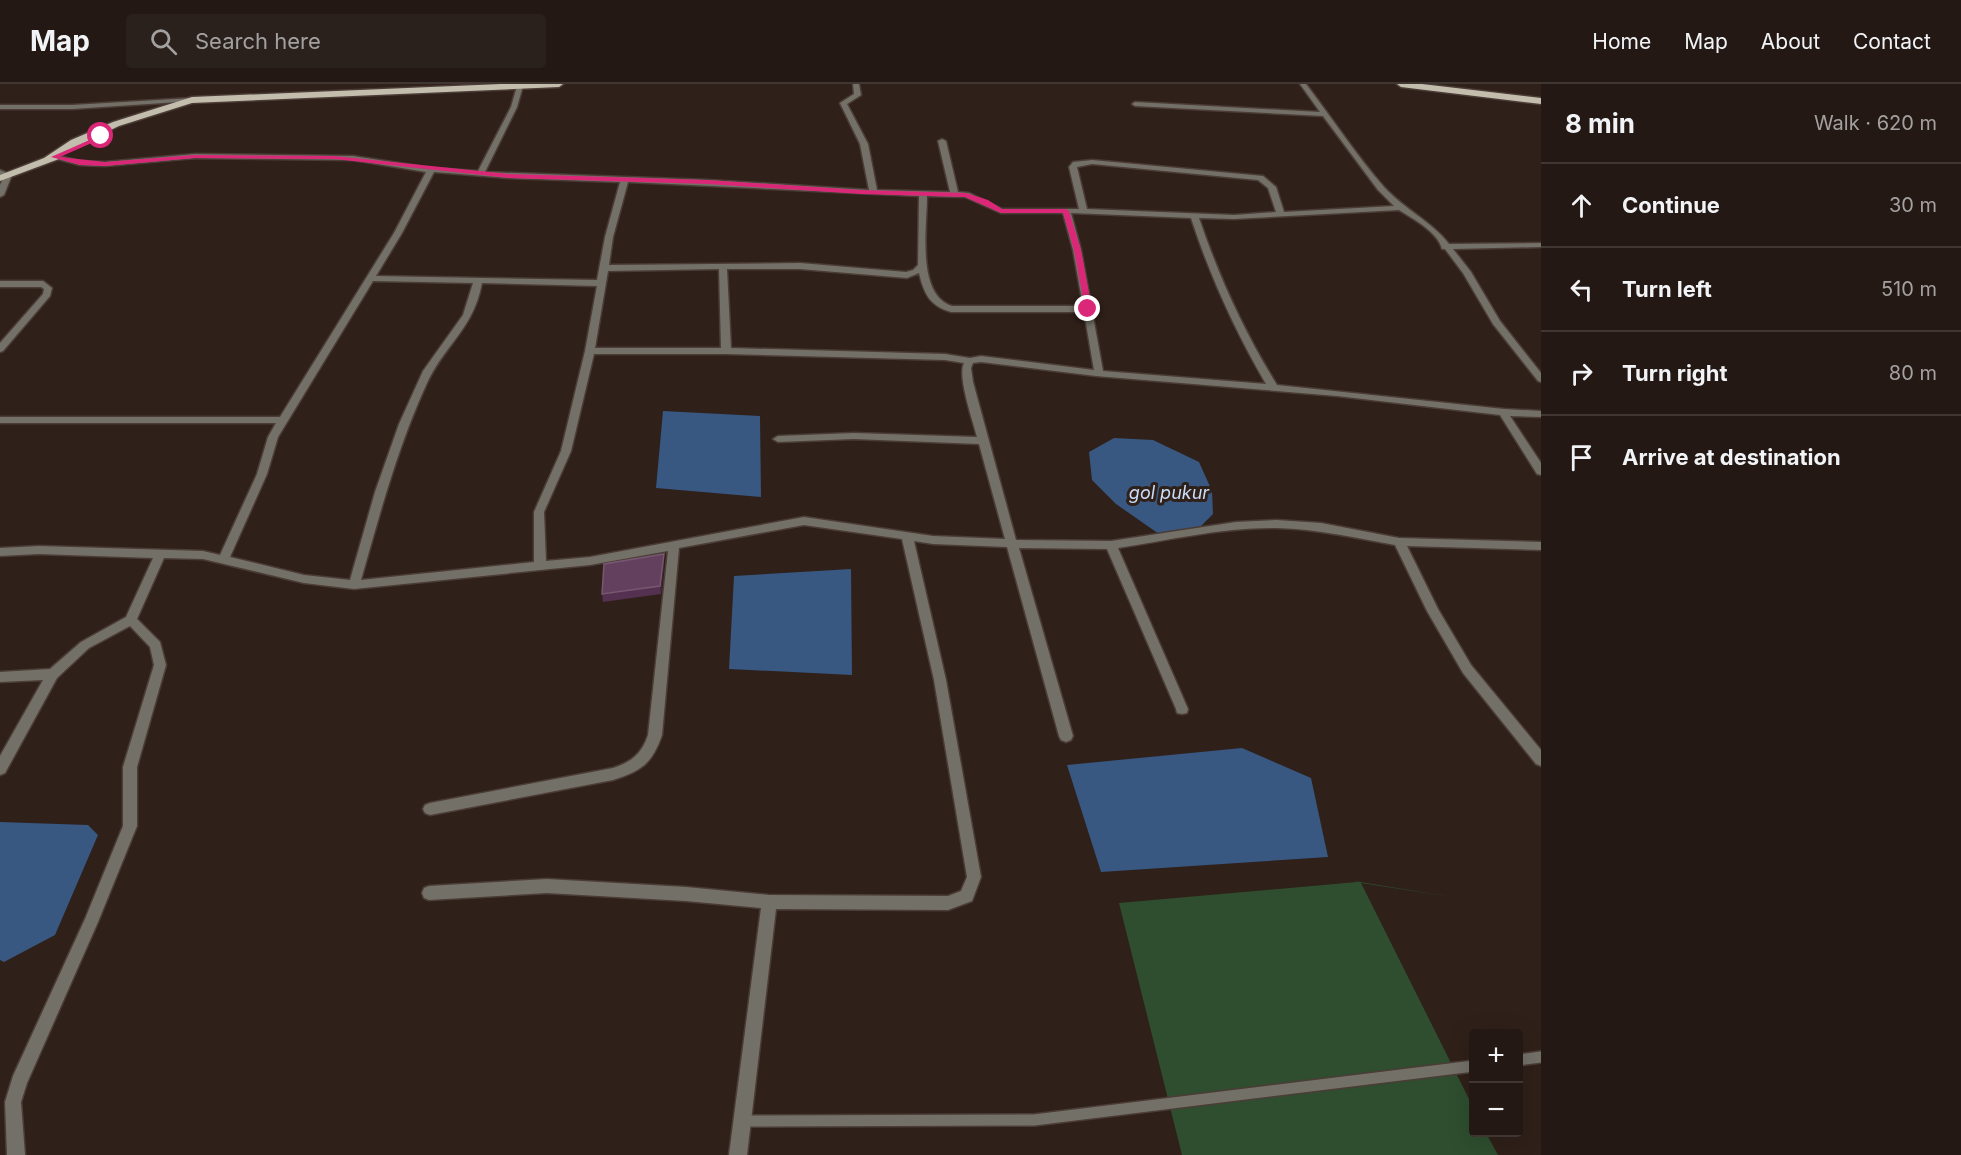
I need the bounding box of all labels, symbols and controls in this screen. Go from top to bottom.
search box [126,14,546,68]
text: Map [30,24,90,58]
icon: search [147,25,180,58]
text: Search here [195,28,321,54]
text: Home [1592,29,1651,54]
text: Map [1684,29,1728,54]
text: About [1761,29,1820,54]
text: Contact [1853,29,1931,54]
text: 8 min [1565,108,1635,139]
text: Walk · 620 m [1814,111,1937,135]
route start [87,122,113,148]
icon: ahead [1565,189,1598,222]
text: Continue [1622,192,1720,218]
text: 30 m [1889,193,1937,217]
icon: left [1565,273,1598,306]
text: Turn left [1622,276,1712,302]
text: 510 m [1881,277,1937,301]
route end [1074,295,1100,321]
icon: right [1565,357,1598,390]
text: Turn right [1622,360,1728,386]
text: 80 m [1889,361,1937,385]
icon: arrive [1565,441,1598,474]
text: Arrive at destination [1622,444,1841,470]
water label: gol pukur [1129,482,1210,503]
map controls [1469,1029,1523,1137]
button: + [1469,1029,1523,1083]
button: − [1469,1083,1523,1137]

